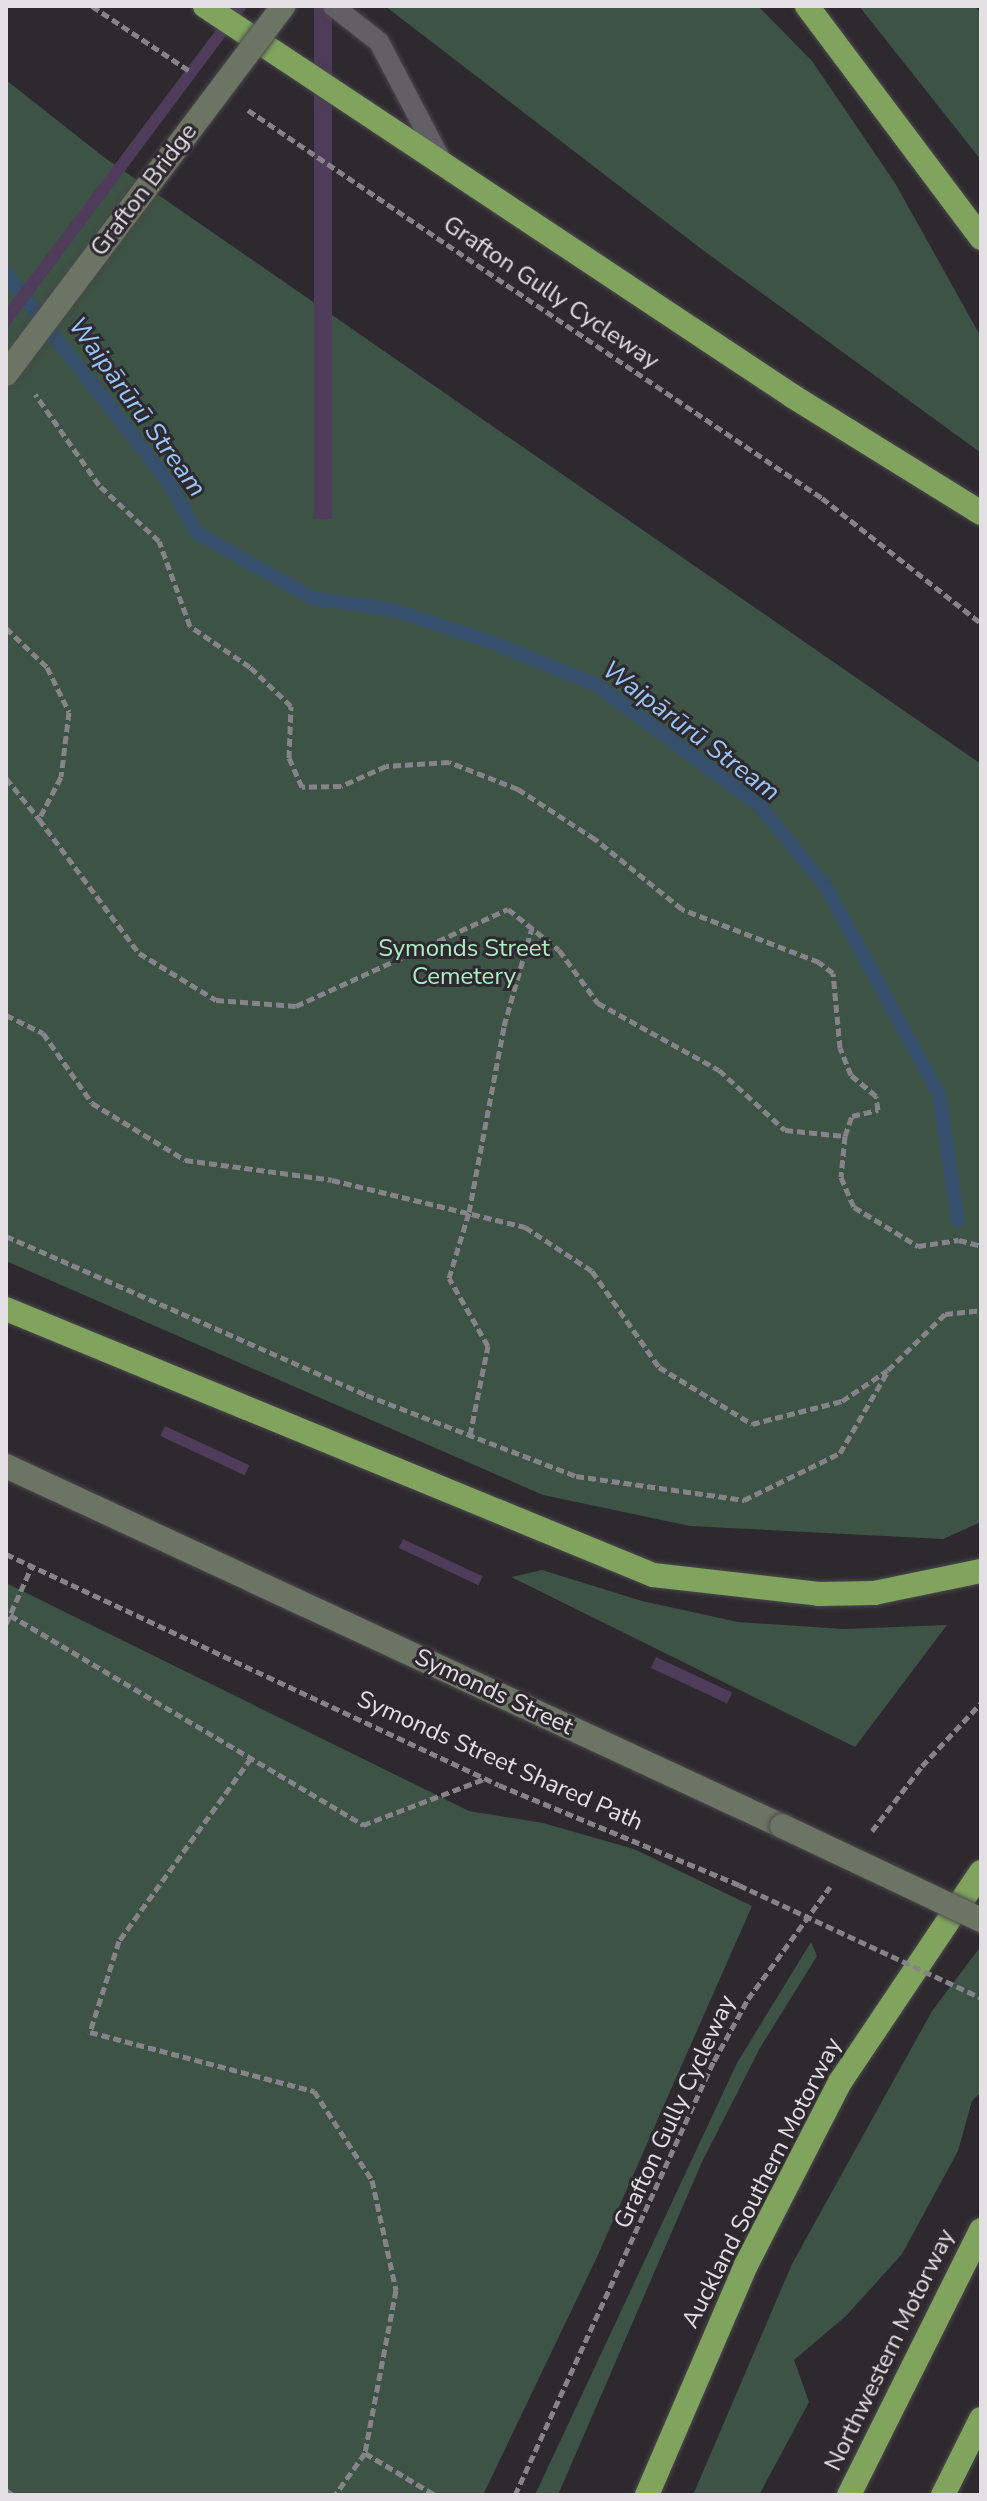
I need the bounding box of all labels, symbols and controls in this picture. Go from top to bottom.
street label: Grafton Bridge [85,118,203,262]
street label: Grafton Gully Cycleway [438,210,664,376]
water label: Waipārūrū Stream [61,311,213,503]
water label: Waipārūrū Stream [596,654,786,808]
park label: Symonds Street Cemetery [378,935,550,991]
street label: Symonds Street [410,1643,578,1741]
street label: Symonds Street Shared Path [353,1685,647,1837]
street label: Grafton Gully Cycleway [608,1991,742,2233]
street label: Auckland Southern Motorway [676,2033,848,2333]
street label: Northwestern Motorway [819,2224,961,2476]

